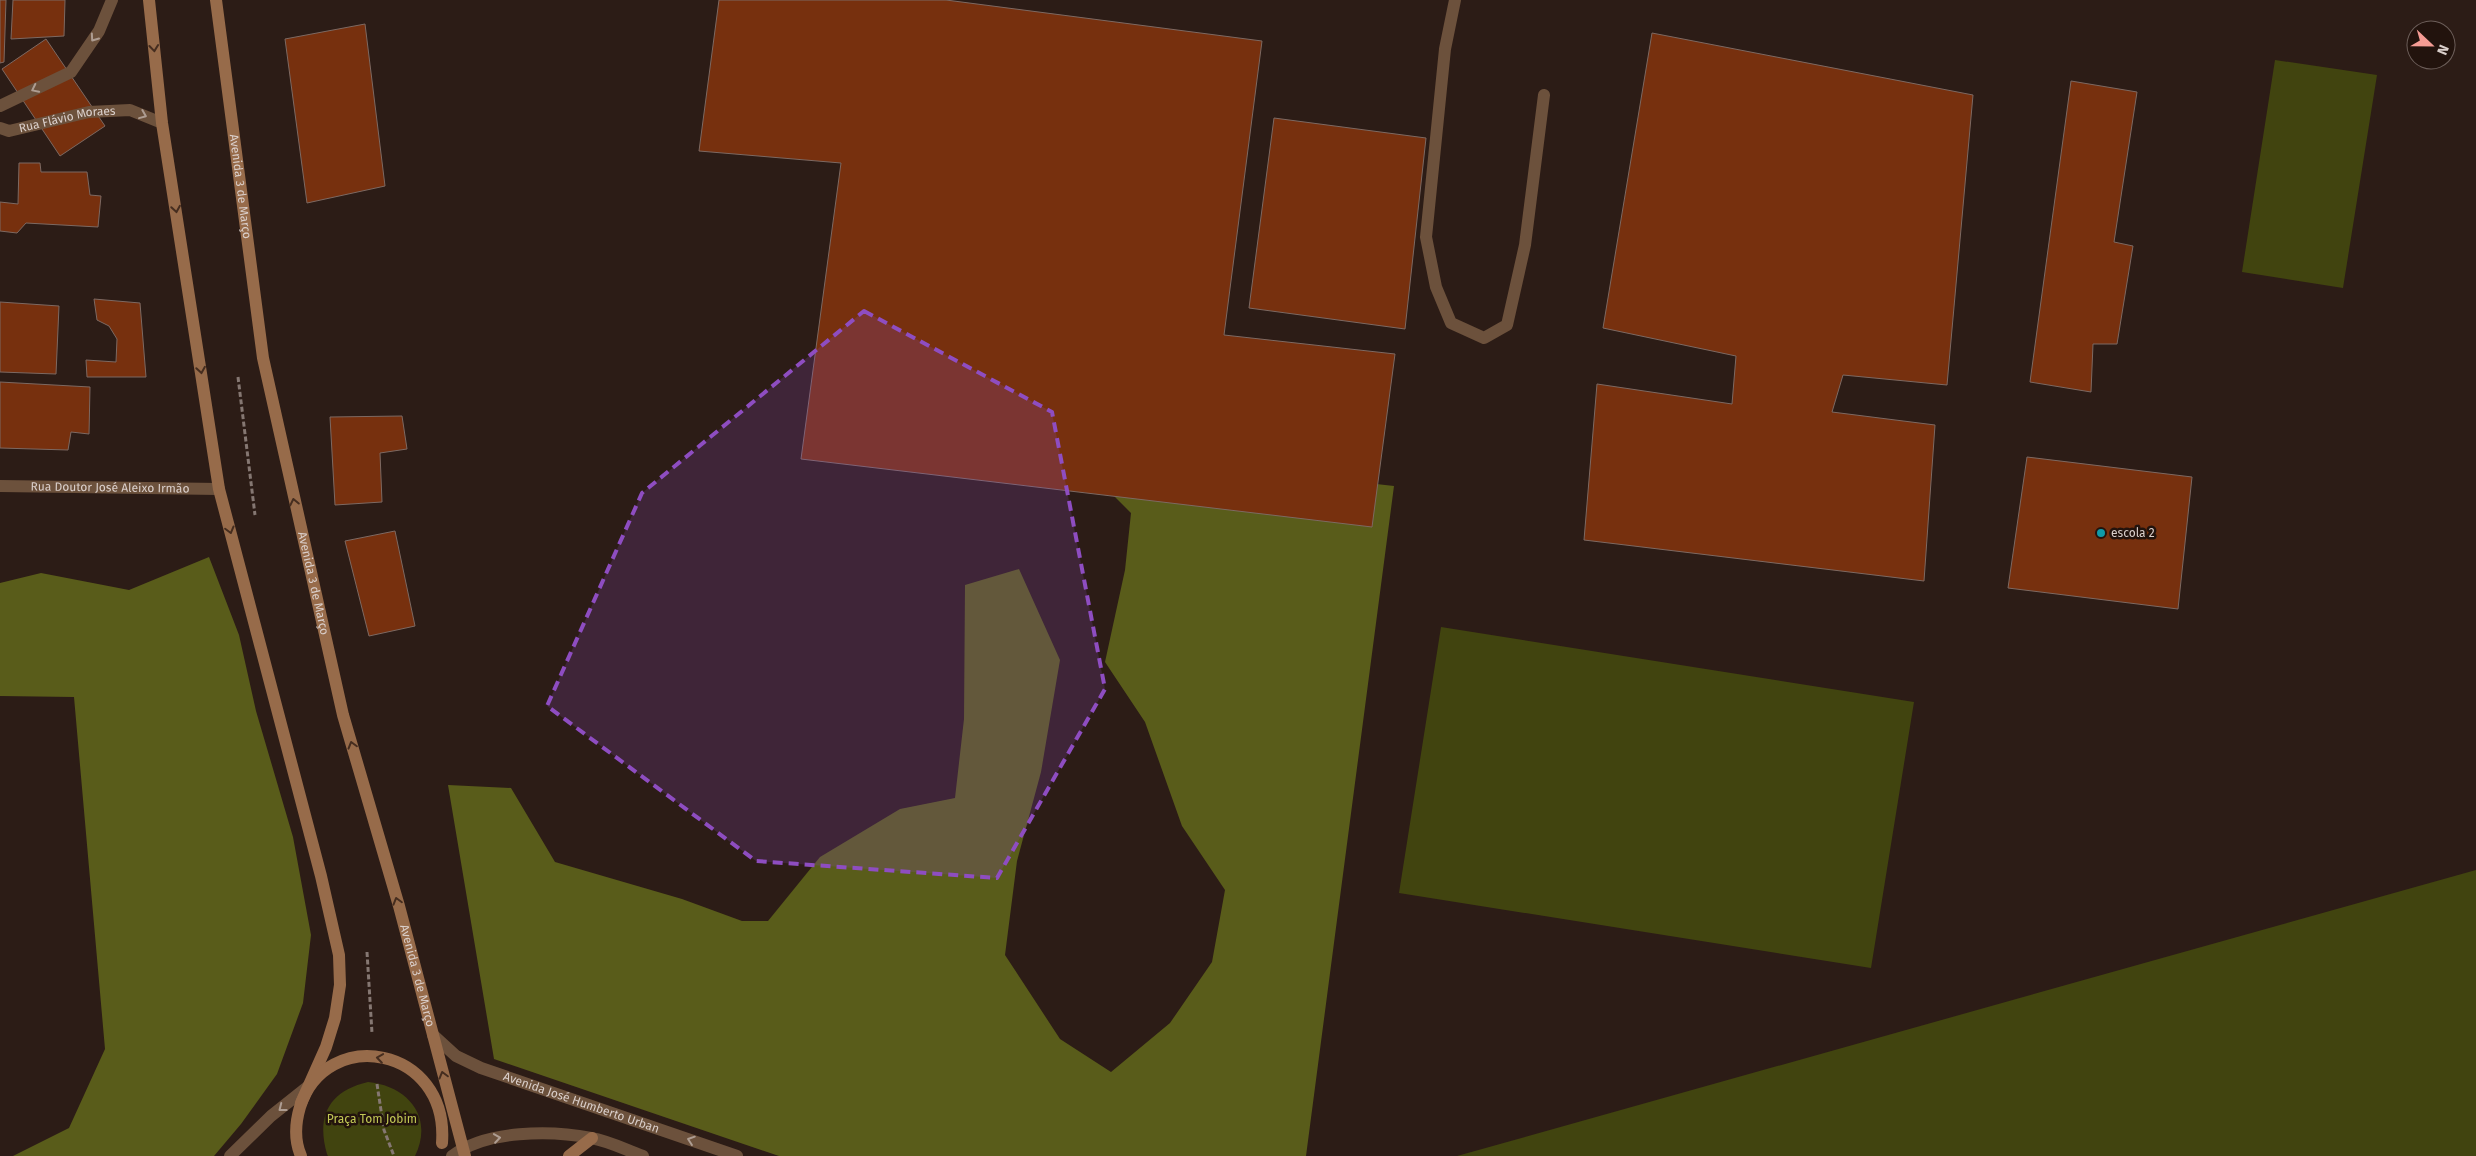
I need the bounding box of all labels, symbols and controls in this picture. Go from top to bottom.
north arrow [2406,20,2456,70]
one-way arrow [91,32,100,41]
text: N [2433,42,2452,57]
one-way arrow [148,45,159,53]
one-way arrow [32,83,41,93]
street label: Rua Flávio Moraes [17,104,116,135]
one-way arrow [138,109,147,120]
street label: Avenida 3 de Março [227,133,254,240]
one-way arrow [170,205,180,214]
one-way arrow [195,366,205,374]
street label: Rua Doutor José Aleixo Irmão [30,479,190,496]
one-way arrow [289,497,300,506]
one-way arrow [224,525,235,534]
place label: escola 2 [2111,526,2155,540]
marker: escola 2 [2095,527,2107,539]
street label: Avenida 3 de Março [295,530,332,636]
one-way arrow [347,741,358,749]
one-way arrow [393,898,403,906]
street label: Avenida 3 de Março [397,923,438,1028]
one-way arrow [376,1053,384,1063]
street label: Avenida José Humberto Urban [502,1069,661,1136]
one-way arrow [439,1072,449,1080]
one-way arrow [279,1103,288,1111]
park label: Praça Tom Jobim [327,1112,417,1126]
one-way arrow [493,1133,501,1144]
one-way arrow [688,1136,696,1146]

